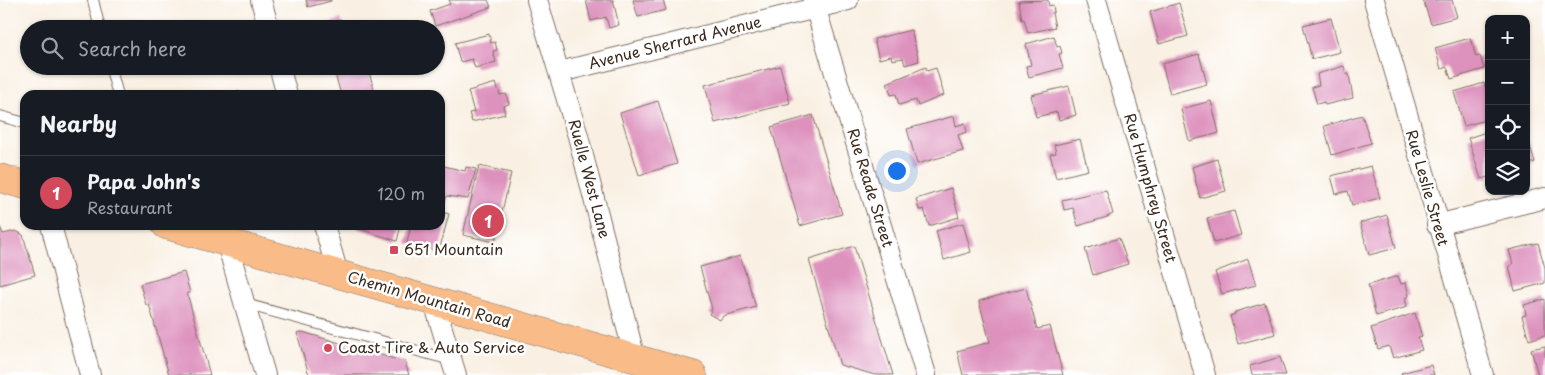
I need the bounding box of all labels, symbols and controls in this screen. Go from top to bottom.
street label: Avenue Sherrard Avenue [586,9,763,74]
map controls [1485,15,1530,195]
button: + [1485,15,1530,60]
search box [20,20,445,75]
icon: search [38,34,66,62]
text: Search here [78,34,187,62]
button: − [1485,60,1530,105]
button: locate [1485,105,1530,150]
text: Nearby [40,107,117,139]
street label: Rue Humphrey Street [1119,110,1184,265]
street label: Ruelle West Lane [563,116,617,241]
street label: Rue Reade Street [842,125,900,250]
street label: Rue Leslie Street [1401,127,1456,248]
button: layers [1485,150,1530,195]
your location [884,158,910,184]
text: Papa John's [87,167,200,195]
text: 1 [52,181,60,205]
text: 120 m [378,181,425,205]
text: Restaurant [87,195,173,219]
pin: 1 [472,202,504,240]
place label: 651 Mountain [404,237,503,260]
marker: 651 Mountain [388,244,400,256]
street label: Chemin Mountain Road [345,264,514,333]
place label: Coast Tire & Auto Service [338,335,525,358]
marker: Coast Tire & Auto Service [322,342,334,354]

